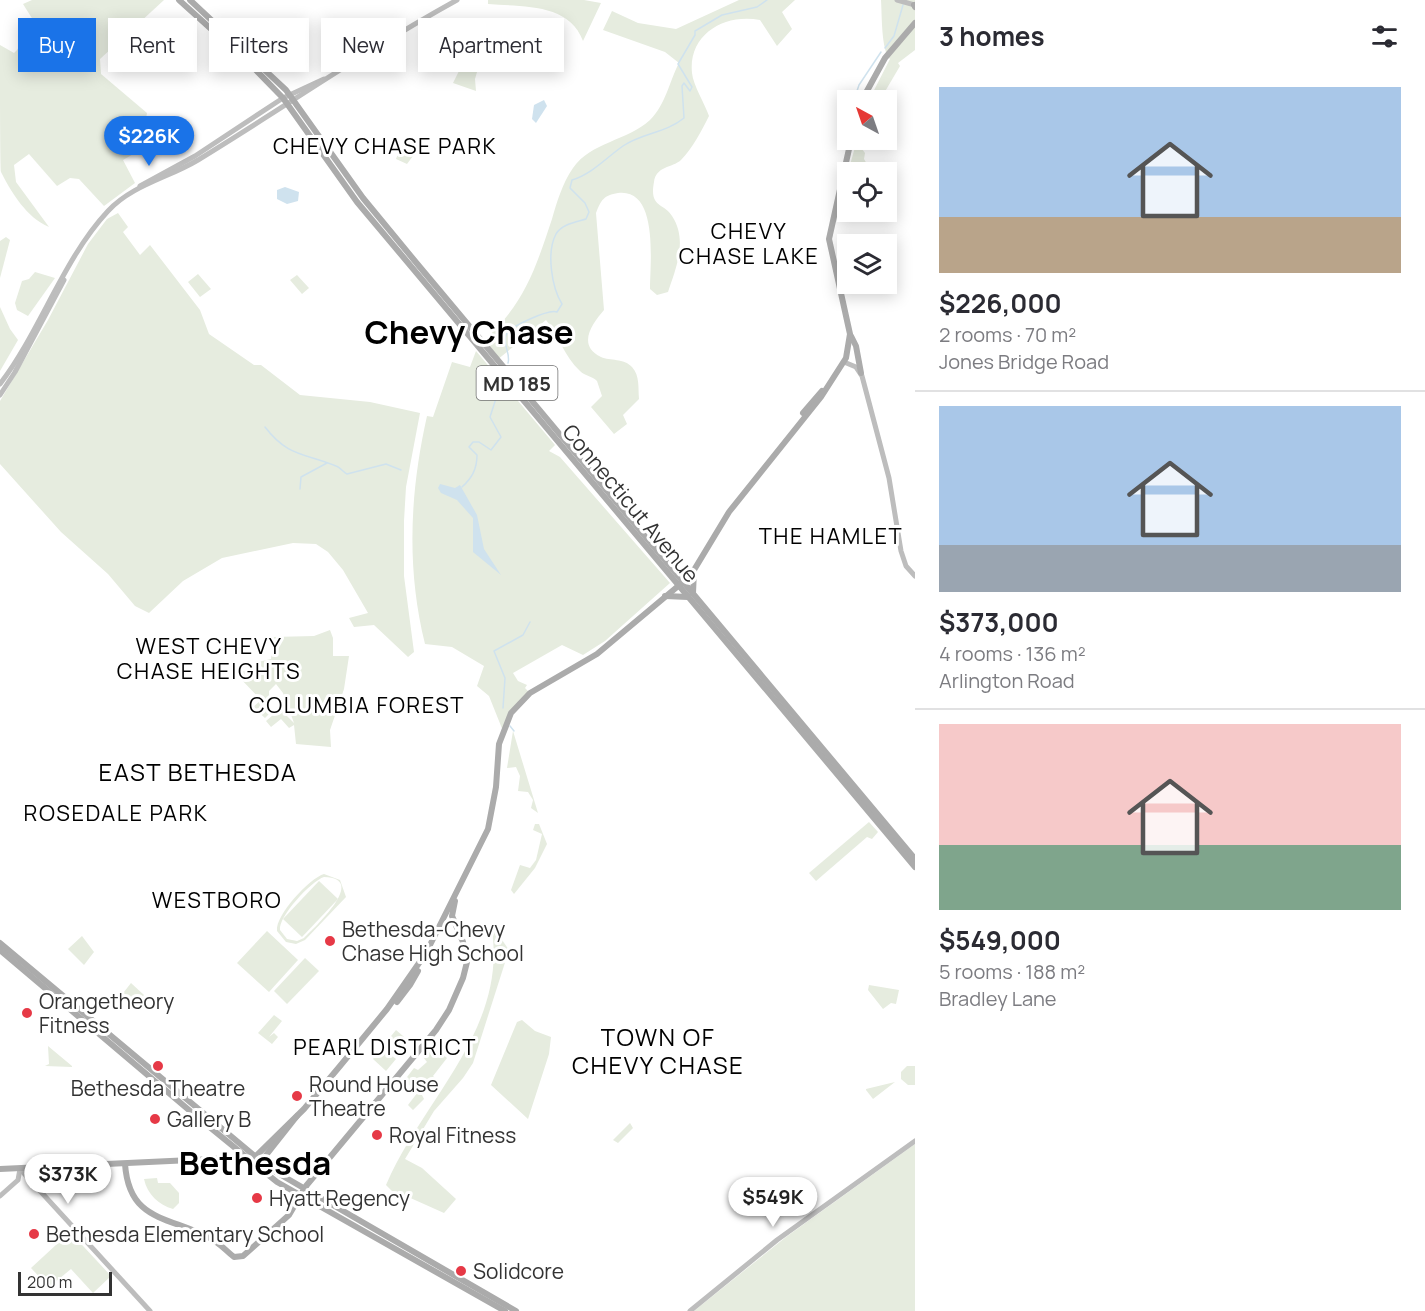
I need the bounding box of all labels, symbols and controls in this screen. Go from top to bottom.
chip: Buy [18,18,96,72]
chip: Rent [108,18,197,72]
chip: Filters [209,18,309,72]
chip: New [321,18,406,72]
chip: Apartment [418,18,564,72]
text: 3 homes [939,18,1045,54]
icon: filters [1368,20,1401,53]
north arrow [837,90,897,150]
map controls [837,90,897,294]
pin: $226K [107,116,191,167]
text: $226K [118,122,180,149]
icon: home [1116,126,1224,234]
district label: CHEVY CHASE PARK [273,131,497,161]
button: locate [837,162,897,222]
district label: CHEVY CHASE LAKE [679,216,819,271]
button: layers [837,234,897,294]
text: $226,000 [939,285,1062,321]
district label: Chevy Chase [364,309,574,354]
text: 2 rooms · 70 m² [939,321,1076,348]
text: Jones Bridge Road [939,348,1109,375]
road number: MD 185 [476,366,558,400]
street label: Connecticut Avenue [557,418,705,588]
icon: home [1116,445,1224,553]
district label: THE HAMLET [759,521,903,551]
text: $373,000 [939,604,1059,640]
district label: WEST CHEVY CHASE HEIGHTS [117,631,301,686]
text: 4 rooms · 136 m² [939,640,1086,667]
text: Arlington Road [939,667,1075,694]
district label: COLUMBIA FOREST [249,690,465,720]
district label: EAST BETHESDA [99,755,297,788]
icon: home [1116,763,1224,871]
district label: ROSEDALE PARK [24,798,208,828]
district label: WESTBORO [152,885,282,915]
place label: Bethesda-Chevy Chase High School [342,915,524,967]
text: $549,000 [939,922,1061,958]
marker: Bethesda-Chevy Chase High School [323,934,337,948]
text: 5 rooms · 188 m² [939,958,1085,985]
text: Bradley Lane [939,985,1057,1012]
place label: Orangetheory Fitness [39,987,174,1039]
marker: Orangetheory Fitness [20,1006,34,1020]
district label: TOWN OF CHEVY CHASE [572,1020,744,1081]
district label: PEARL DISTRICT [293,1032,477,1062]
marker: Bethesda Theatre [151,1059,165,1073]
place label: Round House Theatre [309,1070,439,1122]
place label: Bethesda Theatre [71,1074,245,1102]
marker: Round House Theatre [290,1089,304,1103]
place label: Gallery B [167,1105,251,1133]
marker: Gallery B [148,1112,162,1126]
place label: Royal Fitness [389,1121,516,1149]
marker: Royal Fitness [370,1128,384,1142]
district label: Bethesda [179,1140,331,1185]
pin: $373K [26,1154,110,1205]
text: $373K [38,1160,98,1187]
pin: $549K [731,1177,815,1228]
text: $549K [742,1183,804,1210]
place label: Hyatt Regency [269,1184,410,1212]
marker: Hyatt Regency [250,1191,264,1205]
place label: Bethesda Elementary School [46,1220,324,1248]
marker: Bethesda Elementary School [27,1227,41,1241]
place label: Solidcore [473,1257,564,1285]
marker: Solidcore [454,1264,468,1278]
scale bar [18,1269,112,1296]
text: 200 m [27,1271,72,1293]

